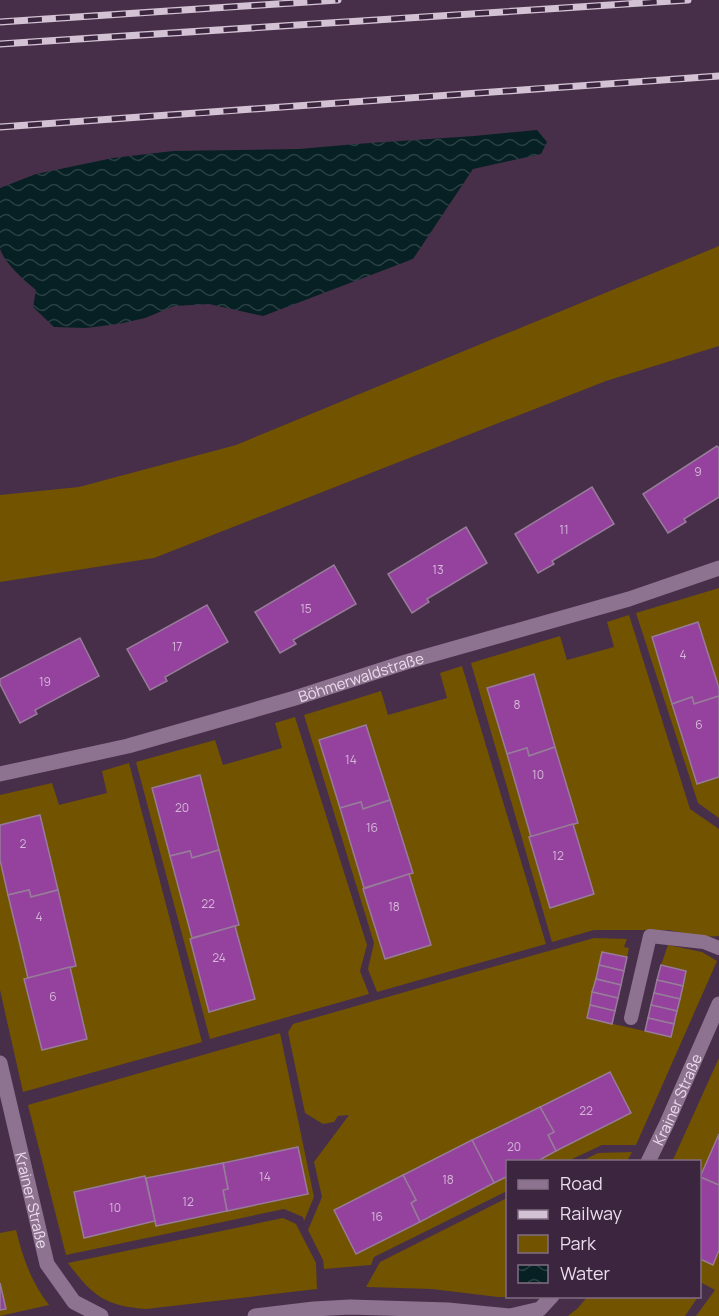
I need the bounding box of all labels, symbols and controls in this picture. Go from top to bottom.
house number: 9 [694,463,702,480]
house number: 11 [559,521,569,538]
house number: 13 [432,561,444,578]
house number: 15 [300,600,312,617]
house number: 17 [172,638,182,655]
house number: 4 [679,646,687,663]
street label: Böhmerwaldstraße [295,647,426,707]
house number: 19 [39,673,51,690]
house number: 8 [514,696,521,713]
house number: 6 [695,716,703,733]
house number: 14 [345,751,357,768]
house number: 10 [532,766,544,783]
house number: 20 [175,799,189,816]
house number: 16 [366,819,378,836]
house number: 2 [20,835,27,852]
house number: 12 [552,847,564,864]
house number: 22 [201,895,215,912]
house number: 18 [388,898,400,915]
house number: 4 [35,908,43,925]
house number: 24 [212,949,226,966]
house number: 6 [49,988,57,1005]
street label: Krainer Straße [647,1050,707,1149]
house number: 22 [579,1102,593,1119]
house number: 20 [507,1138,521,1155]
street label: Krainer Straße [11,1150,54,1251]
legend [506,1160,701,1298]
house number: 14 [259,1168,271,1185]
house number: 18 [442,1171,454,1188]
text: Road [560,1171,603,1195]
house number: 12 [182,1193,194,1210]
house number: 10 [109,1199,121,1216]
text: Railway [560,1201,622,1225]
house number: 16 [371,1208,383,1225]
text: Park [560,1231,597,1255]
text: Water [560,1261,610,1285]

